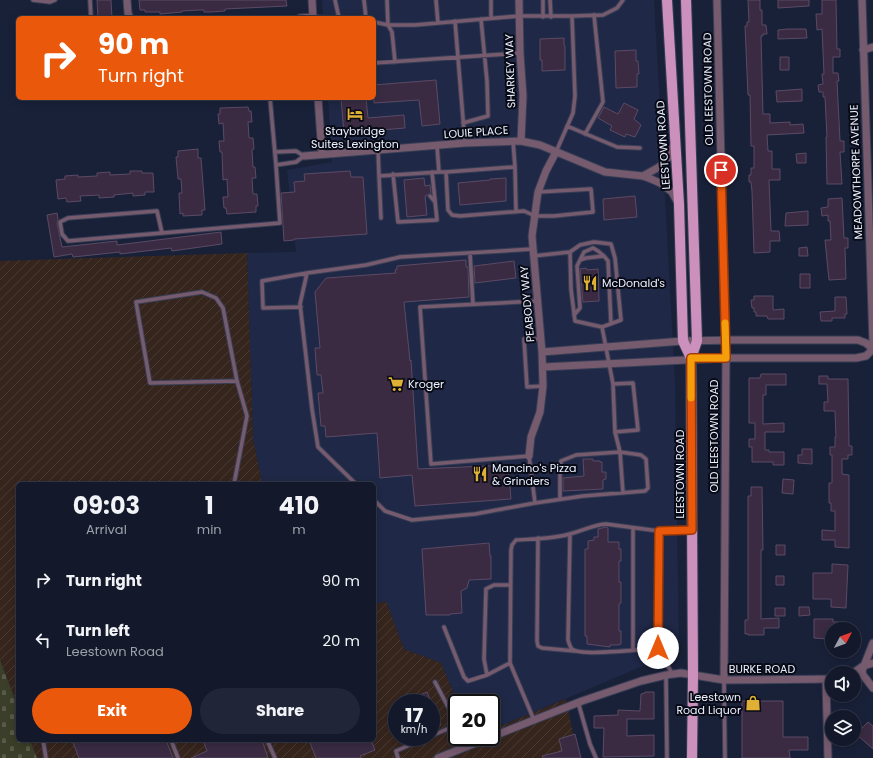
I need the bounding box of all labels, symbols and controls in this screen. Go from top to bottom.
text: 90 m [98,25,169,64]
icon: right [32,32,84,84]
street label: OLD LEESTOWN ROAD [699,32,717,146]
street label: SHARKEY WAY [501,33,519,108]
text: Turn right [98,63,184,88]
street label: LEESTOWN ROAD [652,100,674,190]
street label: MEADOWTHORPE AVENUE [846,104,866,240]
hotel icon: Staybridge Suites Lexington [346,105,364,123]
street label: LOUIE PLACE [443,122,509,142]
place label: Staybridge Suites Lexington [311,123,399,152]
pin [704,153,738,187]
icon: arrive [710,159,732,181]
street label: PEABODY WAY [516,265,538,343]
restaurant icon: McDonald's [581,274,599,292]
place label: McDonald's [602,275,665,291]
supermarket icon: Kroger [387,375,405,393]
place label: Kroger [408,376,444,392]
street label: OLD LEESTOWN ROAD [706,379,722,493]
street label: LEESTOWN ROAD [672,429,688,519]
place label: Mancino's Pizza & Grinders [492,460,576,489]
restaurant icon: Mancino's Pizza & Grinders [471,465,489,483]
text: 09:03 [73,489,140,522]
text: 1 [205,489,214,522]
text: 410 [278,489,319,522]
text: Arrival [86,520,127,539]
text: min [197,520,222,539]
text: m [292,520,306,539]
icon: right [32,569,54,591]
text: Turn right [66,570,142,591]
text: 90 m [322,570,360,591]
text: Turn left [66,620,130,641]
north arrow [825,622,861,658]
map controls [825,622,861,746]
position arrow [637,627,679,669]
icon: left [32,629,54,651]
text: 20 m [322,630,360,651]
text: Leestown Road [66,642,164,661]
street label: BURKE ROAD [729,661,795,677]
button: sound [825,666,861,702]
button: Exit [32,688,192,734]
button: Share [200,688,360,734]
place label: Leestown Road Liquor [676,689,741,718]
speed limit sign: 20 [448,694,500,746]
shop icon: Leestown Road Liquor [744,694,762,712]
text: 17 [405,701,423,729]
button: layers [825,710,861,746]
text: km/h [401,722,427,737]

